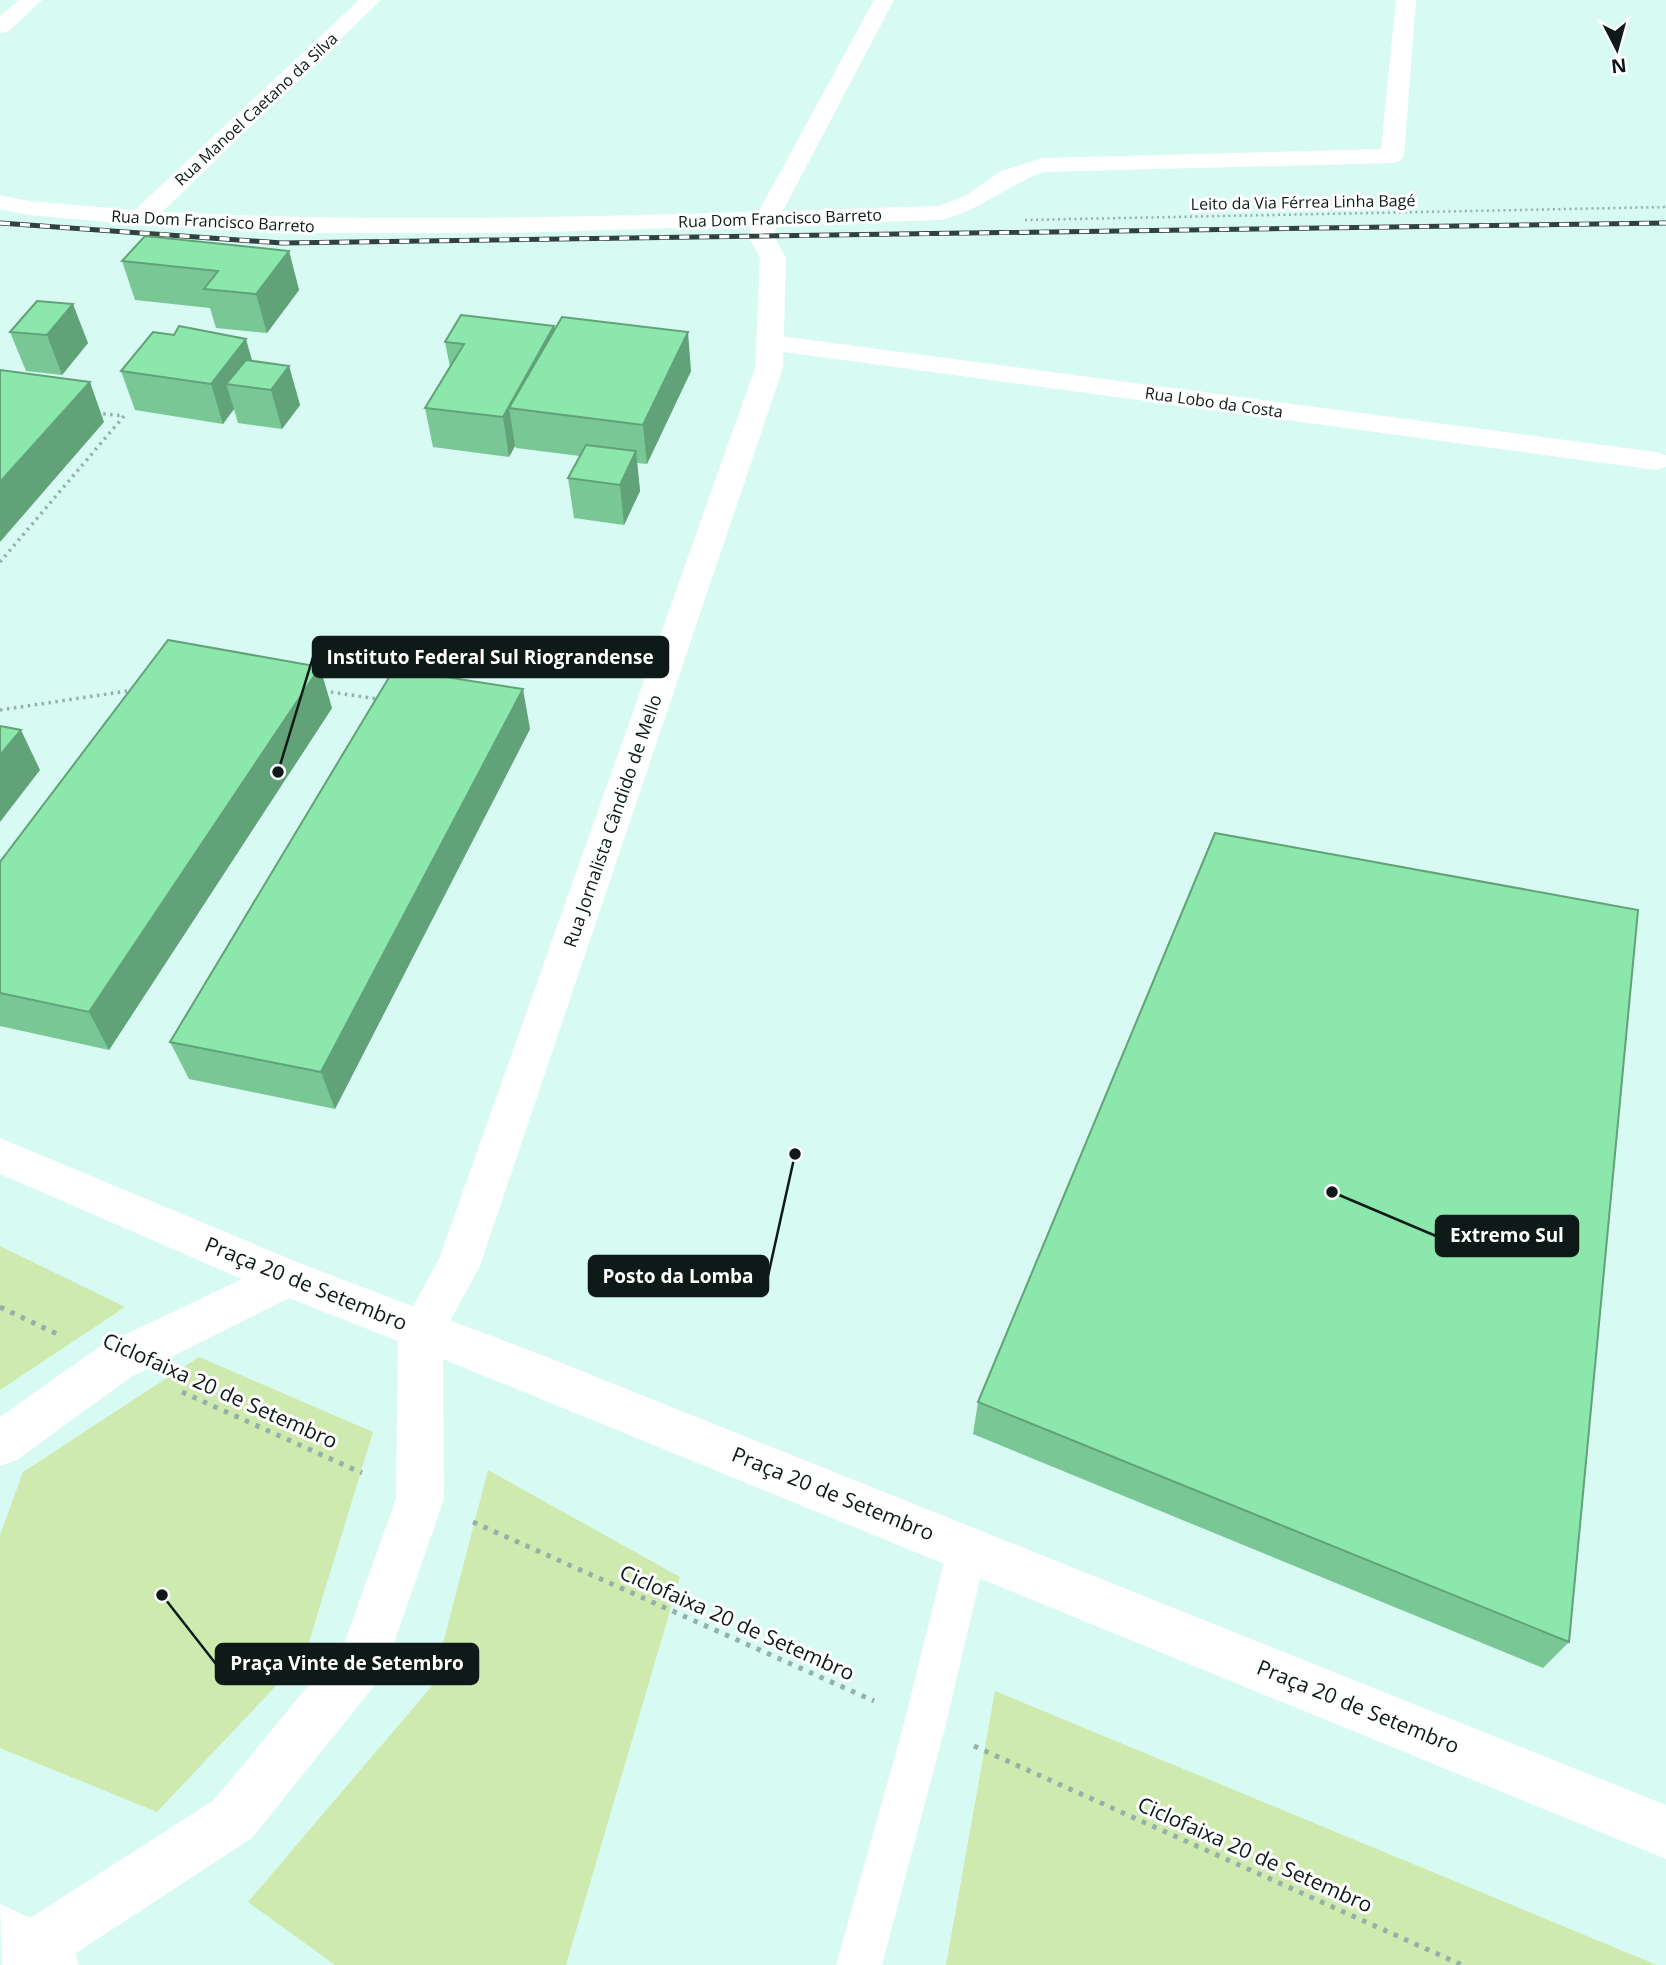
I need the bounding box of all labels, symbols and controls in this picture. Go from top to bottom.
north arrow [1582,14,1652,84]
street label: Rua Manoel Caetano da Silva [170,28,342,190]
text: N [1610,52,1628,80]
street label: Leito da Via Férrea Linha Bagé [1191,189,1416,215]
street label: Rua Dom Francisco Barreto [678,203,882,233]
street label: Rua Dom Francisco Barreto [111,205,315,237]
street label: Rua Lobo da Costa [1144,381,1284,423]
callout: Instituto Federal Sul Riograndense [313,637,668,677]
text: Instituto Federal Sul Riograndense [326,644,654,670]
street label: Rua Jornalista Cândido de Mello [557,691,667,950]
callout: Extremo Sul [1436,1216,1578,1256]
text: Extremo Sul [1450,1222,1564,1248]
street label: Praça 20 de Setembro [201,1230,412,1336]
callout: Posto da Lomba [589,1256,768,1296]
text: Posto da Lomba [602,1263,754,1289]
street label: Ciclofaixa 20 de Setembro [99,1326,342,1455]
street label: Praça 20 de Setembro [728,1440,939,1546]
street label: Ciclofaixa 20 de Setembro [616,1558,859,1687]
callout: Praça Vinte de Setembro [216,1644,478,1684]
text: Praça Vinte de Setembro [230,1650,464,1676]
street label: Praça 20 de Setembro [1253,1653,1464,1759]
street label: Ciclofaixa 20 de Setembro [1134,1790,1377,1919]

